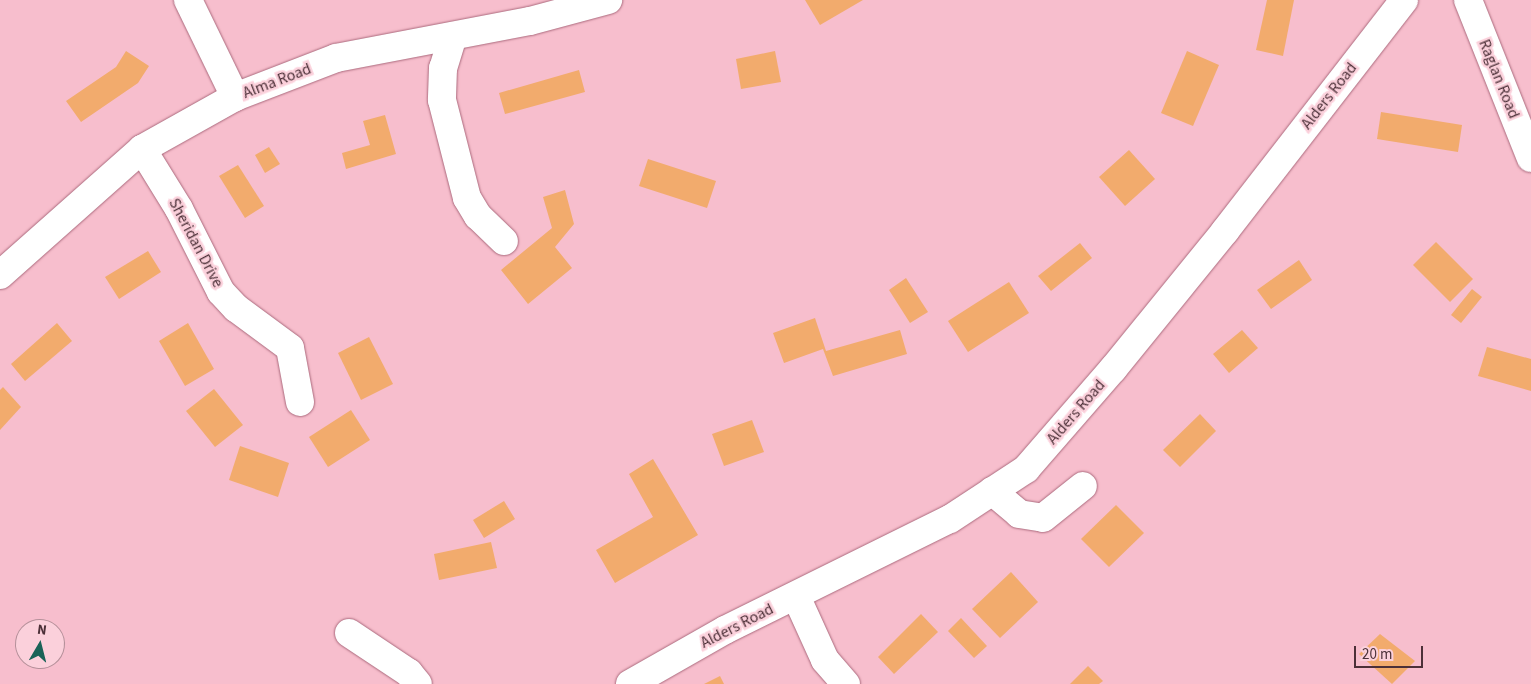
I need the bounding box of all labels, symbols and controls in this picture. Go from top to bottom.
street label: Raglan Road [1474,37,1524,121]
street label: Alma Road [240,59,314,103]
street label: Alders Road [1297,59,1361,133]
street label: Sheridan Drive [164,195,228,291]
street label: Alders Road [1043,376,1109,448]
street label: Alders Road [697,599,777,653]
north arrow [15,619,65,669]
text: N [36,620,48,641]
scale bar [1356,636,1425,668]
text: 20 m [1362,644,1392,665]

